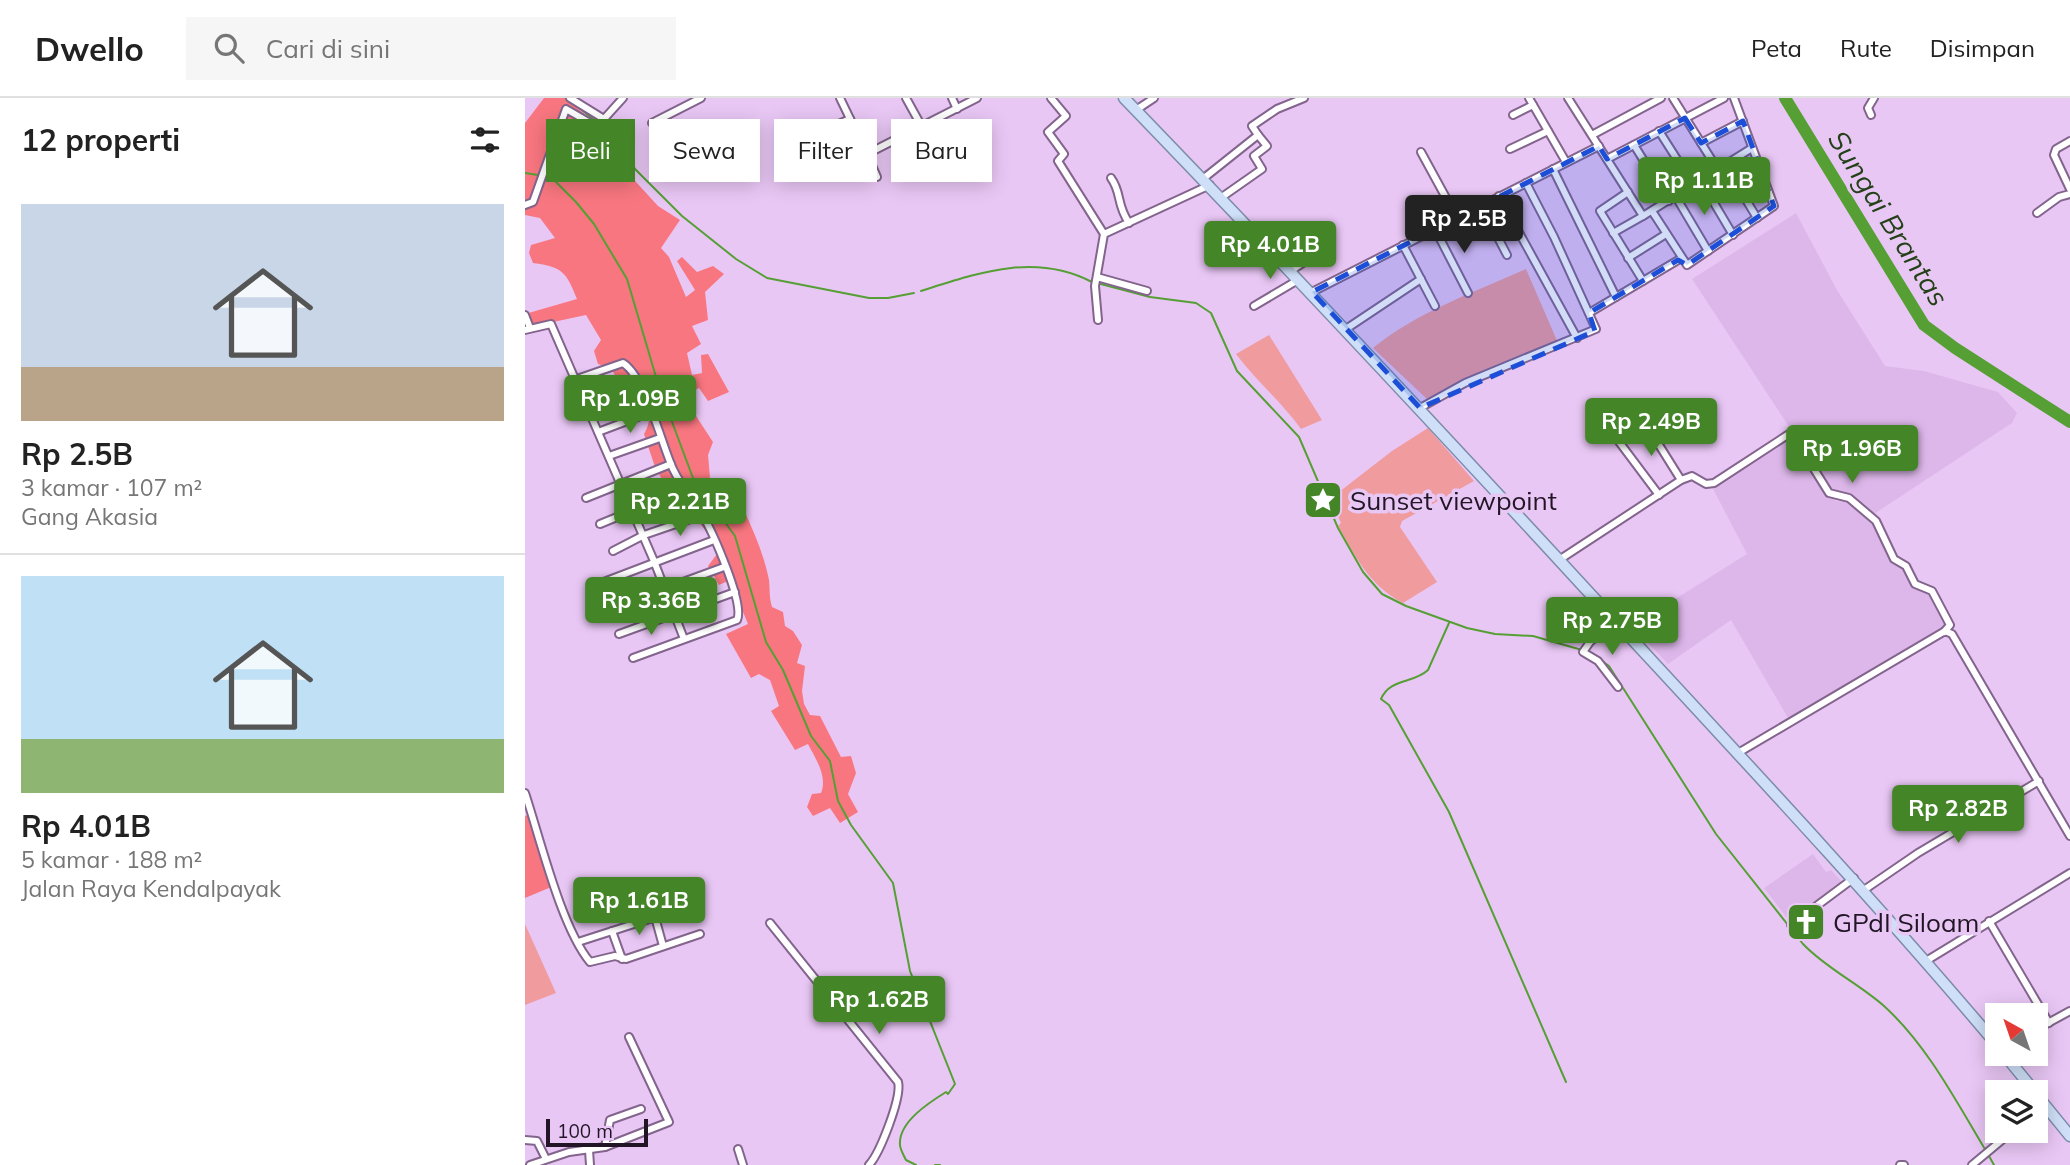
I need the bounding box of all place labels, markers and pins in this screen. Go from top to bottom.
pin: Rp 1.11B [1632,158,1776,217]
pin: Rp 2.5B [1399,195,1529,255]
pin: Rp 4.01B [1198,222,1342,281]
pin: Rp 1.09B [558,376,702,435]
pin: Rp 2.49B [1579,398,1723,458]
pin: Rp 1.96B [1780,426,1924,485]
pin: Rp 2.21B [608,478,752,538]
place icon: Sunset viewpoint [1302,479,1344,521]
place label: Sunset viewpoint [1350,484,1557,517]
pin: Rp 3.36B [579,578,723,637]
pin: Rp 2.75B [1540,598,1684,657]
pin: Rp 2.82B [1886,786,2030,845]
pin: Rp 1.61B [567,878,711,937]
church icon: GPdI Siloam [1785,901,1827,943]
place label: GPdI Siloam [1833,906,1979,939]
pin: Rp 1.62B [807,976,951,1036]

